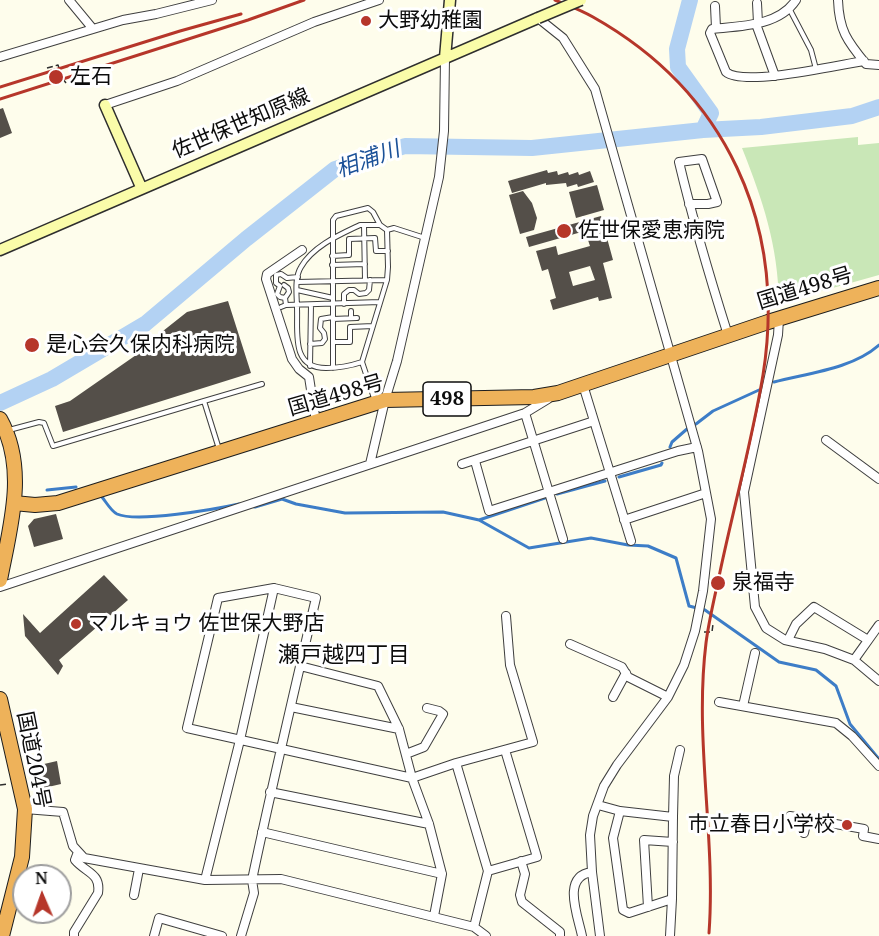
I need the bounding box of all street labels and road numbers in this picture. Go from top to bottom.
street label: 佐世保世知原線 [168,84,314,164]
street label: 国道498号 [754,263,856,315]
street label: 国道498号 [285,370,387,422]
road number: 498 [423,382,471,416]
street label: 国道204号 [11,709,55,811]

